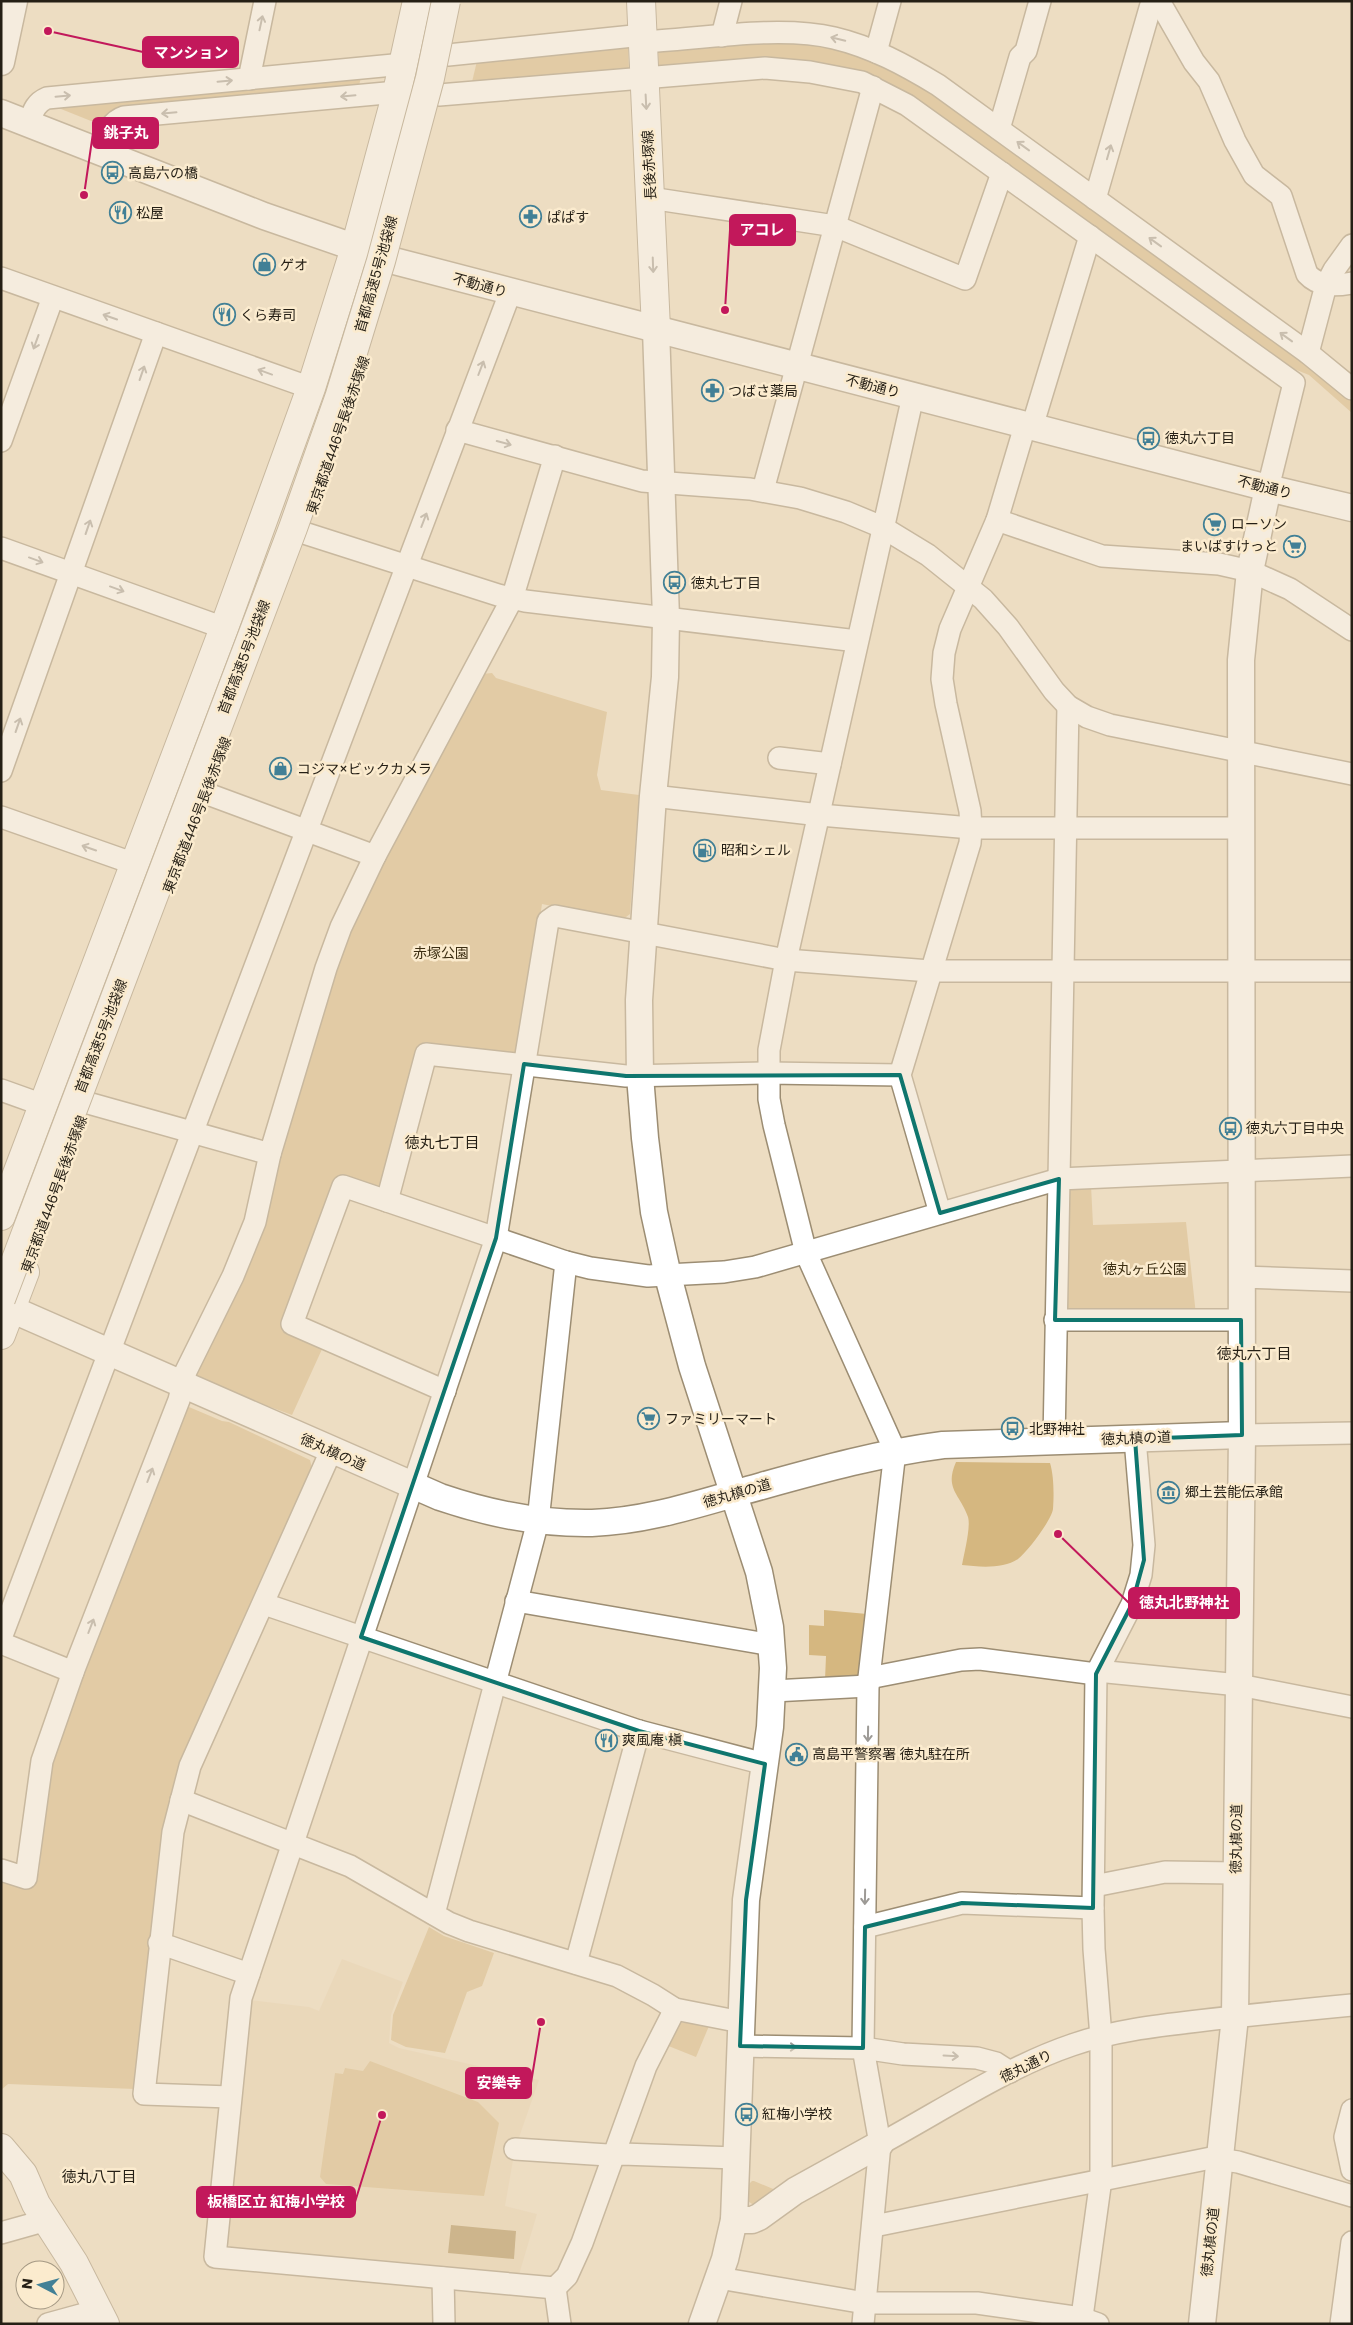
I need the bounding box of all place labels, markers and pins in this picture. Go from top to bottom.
callout: マンション [143,37,238,67]
callout: 銚子丸 [93,118,158,148]
bus stop icon: 高島六の橋 [100,161,124,185]
place label: 高島六の橋 [128,163,198,183]
restaurant icon: 松屋 [108,201,132,225]
place label: 松屋 [136,203,164,223]
pharmacy icon: ぱぱす [519,205,543,229]
place label: ぱぱす [547,207,589,227]
callout: アコレ [730,215,795,245]
shop icon: ゲオ [252,253,276,277]
place label: ゲオ [280,255,308,275]
restaurant icon: くら寿司 [212,303,236,327]
place label: くら寿司 [240,305,296,325]
pharmacy icon: つばさ薬局 [700,379,724,403]
place label: つばさ薬局 [728,381,798,401]
bus stop icon: 徳丸六丁目 [1137,426,1161,450]
place label: 徳丸六丁目 [1165,428,1235,448]
supermarket icon: ローソン [1203,512,1227,536]
place label: ローソン [1231,514,1287,534]
supermarket icon: まいばすけっと [1282,534,1306,558]
place label: まいばすけっと [1180,536,1278,556]
bus stop icon: 徳丸七丁目 [663,571,687,595]
place label: 徳丸七丁目 [691,573,761,593]
shop icon: コジマ×ビックカメラ [269,757,293,781]
place label: コジマ×ビックカメラ [297,759,432,779]
fuel station icon: 昭和シェル [693,838,717,862]
place label: 昭和シェル [721,840,791,860]
bus stop icon: 徳丸六丁目中央 [1218,1116,1242,1140]
place label: 徳丸六丁目中央 [1246,1118,1344,1138]
supermarket icon: ファミリーマート [637,1407,661,1431]
place label: ファミリーマート [665,1409,777,1429]
bus stop icon: 北野神社 [1001,1417,1025,1441]
place label: 北野神社 [1029,1419,1085,1439]
museum icon: 郷土芸能伝承館 [1157,1480,1181,1504]
place label: 郷土芸能伝承館 [1185,1482,1283,1502]
callout: 徳丸北野神社 [1129,1588,1239,1618]
restaurant icon: 爽風庵 槇 [594,1728,618,1752]
place label: 爽風庵 槇 [622,1730,683,1750]
public building icon: 高島平警察署 徳丸駐在所 [784,1742,808,1766]
place label: 高島平警察署 徳丸駐在所 [812,1744,970,1764]
callout: 安樂寺 [466,2068,531,2098]
bus stop icon: 紅梅小学校 [734,2102,758,2126]
place label: 紅梅小学校 [762,2104,832,2124]
callout: 板橋区立 紅梅小学校 [197,2187,355,2217]

